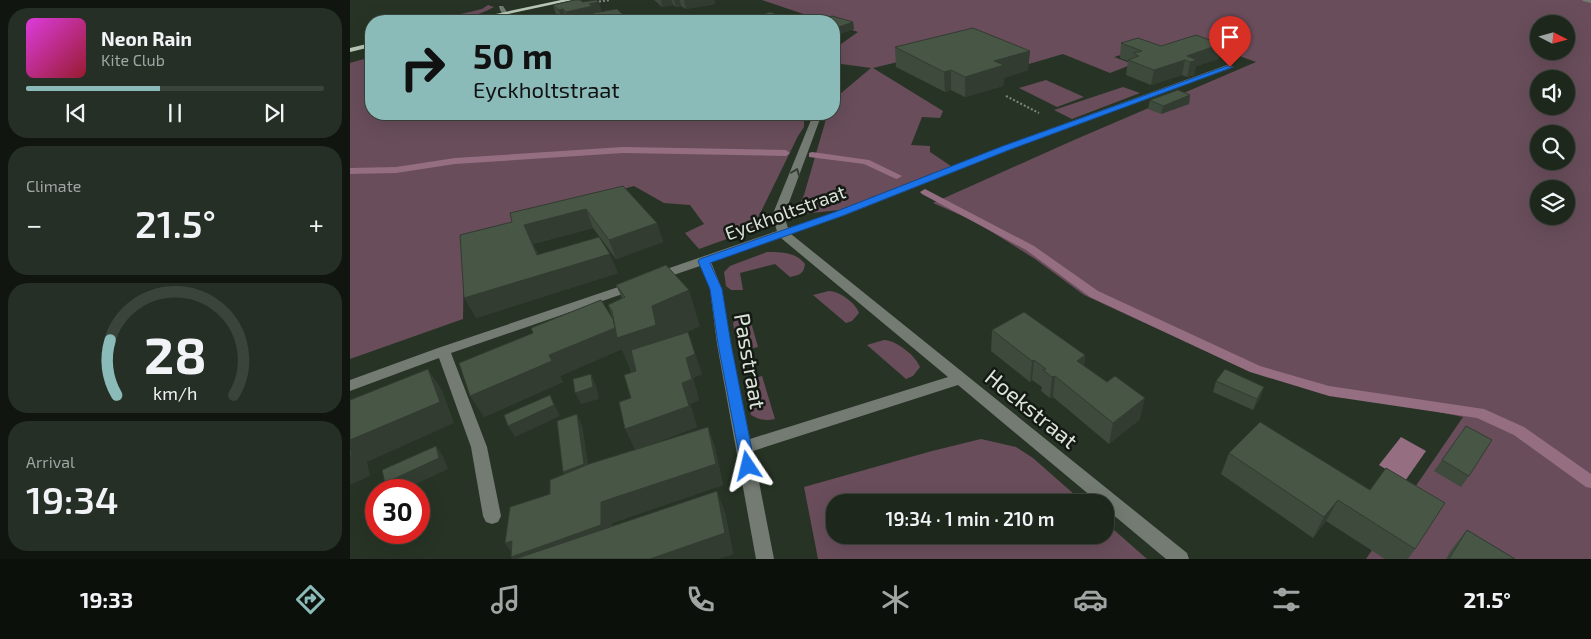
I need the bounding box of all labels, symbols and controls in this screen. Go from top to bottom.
north arrow [1530,15,1575,60]
map controls [1530,15,1575,225]
pin [1209,16,1251,67]
icon: arrive [1216,23,1244,51]
text: Neon Rain [101,27,192,50]
text: 50 m [473,34,553,76]
icon: right [390,35,455,100]
text: Kite Club [101,50,165,69]
button: sound [1530,70,1575,115]
text: Eyckholtstraat [473,76,620,102]
icon: previous [62,99,90,127]
icon: pause [161,99,189,127]
icon: next [260,99,288,127]
button: search [1530,125,1575,170]
one-way arrow [789,168,800,177]
text: Climate [26,176,81,195]
street label: Eyckholtstraat [722,180,848,244]
button: layers [1530,180,1575,225]
text: 21.5° [135,200,216,246]
text: − [26,207,42,241]
text: + [309,207,324,241]
street label: Passtraat [730,311,772,411]
text: 28 [144,322,206,384]
street label: Hoekstraat [981,363,1083,453]
text: km/h [153,382,197,404]
position arrow [721,439,773,491]
text: Arrival [26,452,75,471]
text: 19:34 [26,476,119,522]
speed limit sign: 30 [365,479,430,544]
text: 19:34 · 1 min · 210 m [886,507,1054,530]
icon: directions [293,582,328,617]
icon: music [488,582,523,617]
icon: phone [683,582,718,617]
icon: climate [878,582,913,617]
icon: car [1073,582,1108,617]
icon: filters [1269,582,1304,617]
text: 19:33 [80,586,133,612]
text: 21.5° [1464,586,1511,612]

